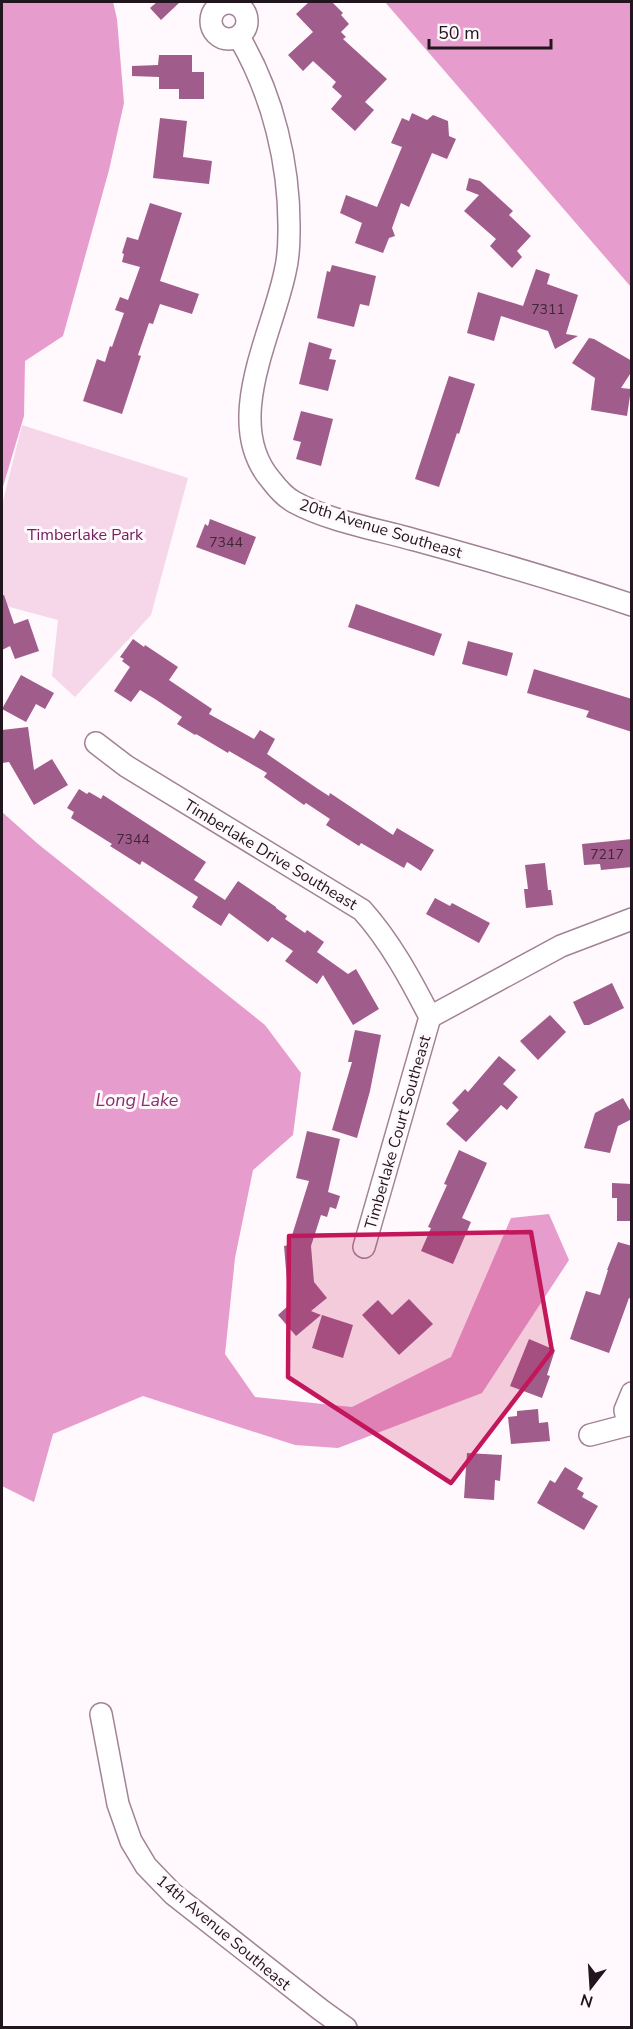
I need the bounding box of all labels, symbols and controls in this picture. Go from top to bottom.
scale bar [429,12,550,50]
text: 50 m [438,21,480,45]
house number: 7311 [531,300,565,319]
street label: 20th Avenue Southeast [297,494,465,564]
park label: Timberlake Park [27,524,144,546]
house number: 7344 [209,533,243,552]
street label: Timberlake Drive Southeast [180,794,362,916]
house number: 7344 [116,830,150,849]
house number: 7217 [590,845,624,864]
street label: Timberlake Court Southeast [360,1032,436,1232]
water label: Long Lake [96,1088,179,1112]
street label: 14th Avenue Southeast [151,1870,296,1996]
north arrow [561,1957,621,2017]
text: N [578,1988,596,2013]

